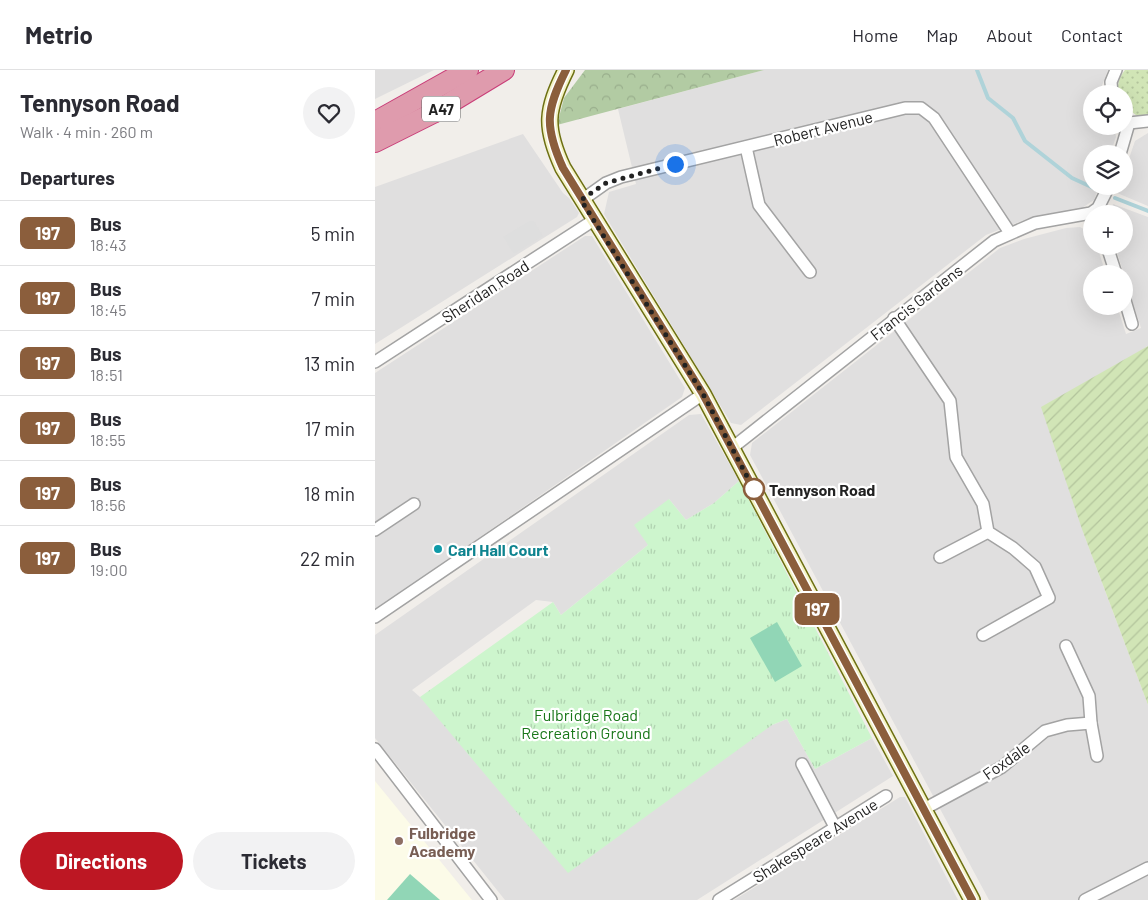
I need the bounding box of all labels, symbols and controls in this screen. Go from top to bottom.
text: Metrio [25,20,93,49]
text: Home [852,24,898,46]
text: Map [926,24,958,46]
text: About [986,24,1033,46]
text: Contact [1061,24,1123,46]
map controls [1083,85,1133,315]
button: locate [1083,85,1133,135]
button: heart [303,87,355,139]
text: Tennyson Road [20,88,180,117]
road number: A47 [422,96,460,122]
street label: Robert Avenue [771,106,875,150]
text: Walk · 4 min · 260 m [20,122,153,141]
button: layers [1083,145,1133,195]
your location [663,152,688,177]
text: Departures [20,166,115,189]
button: + [1083,205,1133,255]
text: Bus [90,212,122,235]
text: 197 [35,222,60,244]
text: 5 min [311,222,355,245]
text: 18:43 [90,235,126,254]
street label: Sheridan Road [438,256,532,326]
street label: Francis Gardens [866,260,966,344]
button: − [1083,265,1133,315]
text: Bus [90,277,122,300]
text: 197 [35,287,60,309]
text: 7 min [311,287,355,310]
text: 18:45 [90,300,126,319]
text: Bus [90,342,122,365]
text: 197 [35,352,60,374]
text: 13 min [304,352,355,375]
text: 18:51 [90,365,123,384]
text: Bus [90,407,122,430]
text: 197 [35,417,60,439]
text: 17 min [305,417,355,440]
text: 18:55 [90,430,126,449]
text: Bus [90,472,122,495]
marker: Tennyson Road [743,478,765,500]
place label: Tennyson Road [769,480,875,499]
text: 197 [35,482,60,504]
text: 18 min [304,482,355,505]
text: 18:56 [90,495,126,514]
text: Bus [90,537,122,560]
place label: Carl Hall Court [448,540,549,559]
marker: Carl Hall Court [432,543,444,555]
text: 197 [35,547,60,569]
text: 22 min [300,547,355,570]
text: 19:00 [90,560,127,579]
line badge: 197 [788,593,846,625]
text: 197 [805,598,829,620]
park label: Fulbridge Road Recreation Ground [521,705,651,742]
street label: Foxdale [979,737,1033,783]
street label: Shakespeare Avenue [749,794,881,886]
place label: Fulbridge Academy [409,823,476,860]
button: Directions [20,832,183,890]
button: Tickets [193,832,355,890]
marker: Fulbridge Academy [393,835,405,847]

